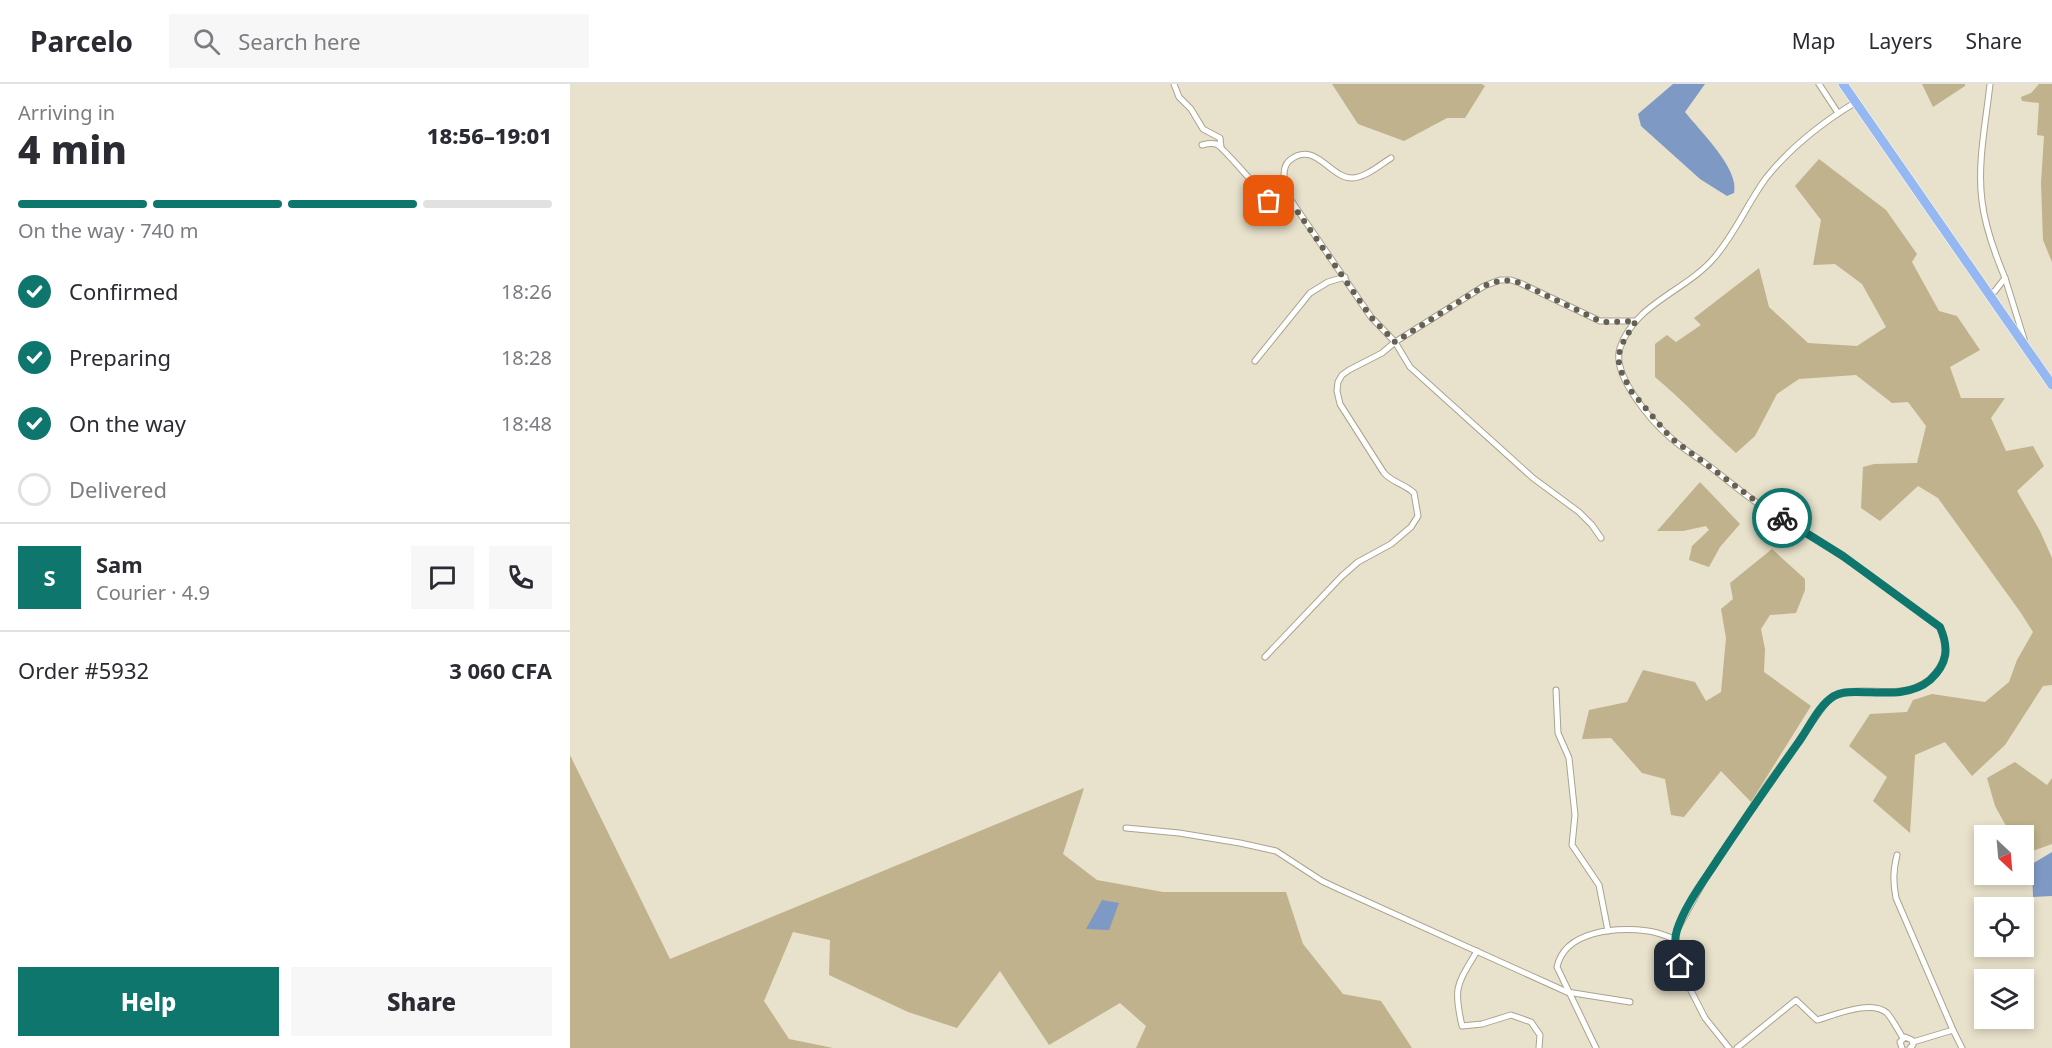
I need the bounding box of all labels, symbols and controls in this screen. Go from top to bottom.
search box [169,14,589,68]
text: Parcelo [30,22,133,60]
icon: search [190,25,223,58]
text: Search here [238,26,361,56]
text: Map [1792,27,1836,55]
text: Layers [1869,27,1933,55]
text: Share [1966,27,2022,55]
text: Arriving in [18,99,115,126]
text: 18:56–19:01 [427,120,552,150]
text: 4 min [18,122,127,175]
pin [1243,175,1294,226]
icon: bag [1252,184,1285,217]
text: On the way · 740 m [18,217,198,244]
icon: check [18,275,51,308]
text: Confirmed [69,276,179,306]
text: 18:26 [501,278,552,305]
icon: check [18,341,51,374]
text: Preparing [69,342,171,372]
text: 18:28 [501,344,552,371]
icon: check [18,407,51,440]
text: On the way [69,408,186,438]
text: 18:48 [501,410,552,437]
text: Delivered [69,474,167,504]
courier [1752,488,1812,548]
icon: bike [1766,502,1799,535]
button: chat [411,546,474,609]
button: phone [489,546,552,609]
text: Sam [96,549,143,579]
text: S [43,562,56,592]
text: Courier · 4.9 [96,579,210,606]
text: Order #5932 [18,655,149,685]
text: 3 060 CFA [449,655,552,685]
north arrow [1974,825,2034,885]
map controls [1974,825,2034,1029]
button: locate [1974,897,2034,957]
pin [1654,940,1705,991]
icon: home [1663,949,1696,982]
button: Help [18,967,279,1036]
button: Share [291,967,552,1036]
button: layers [1974,969,2034,1029]

